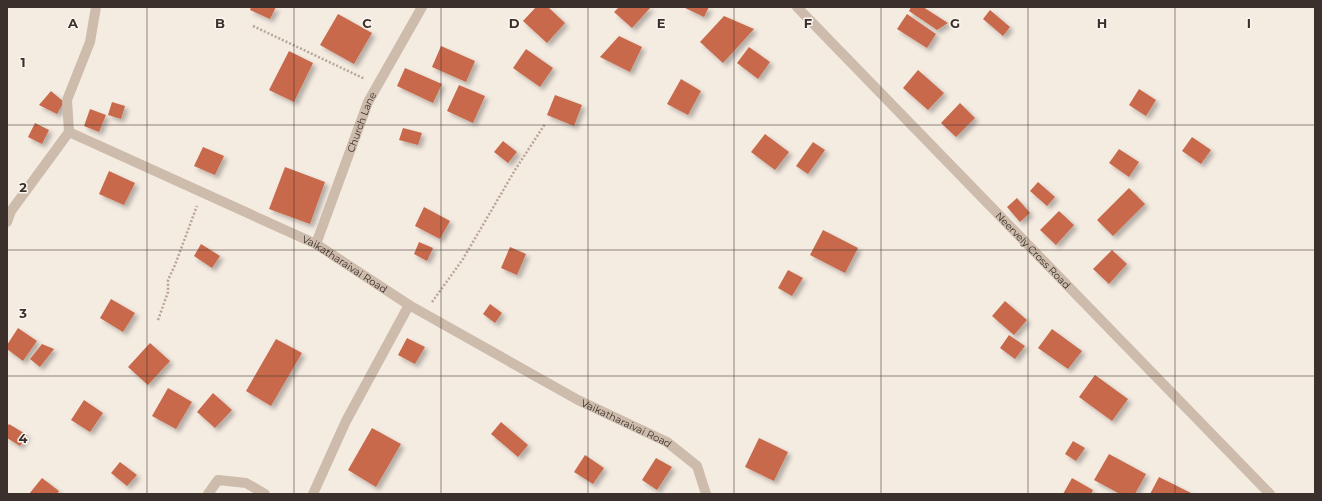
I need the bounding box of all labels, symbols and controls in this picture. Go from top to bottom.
text: A [67,15,79,31]
text: B [215,15,225,31]
text: C [362,15,372,31]
text: D [509,15,520,31]
text: E [657,15,666,31]
text: F [804,15,812,31]
text: G [950,15,960,31]
text: H [1097,15,1107,31]
text: I [1247,15,1251,31]
text: 1 [20,54,26,70]
street label: Church Lane [344,90,379,154]
text: 2 [19,179,27,195]
street label: Neervely Cross Road [993,209,1073,292]
street label: Vaikatharaivai Road [300,233,390,296]
text: 3 [18,305,27,321]
street label: Vaikatharaivai Road [579,397,674,450]
text: 4 [19,430,28,446]

